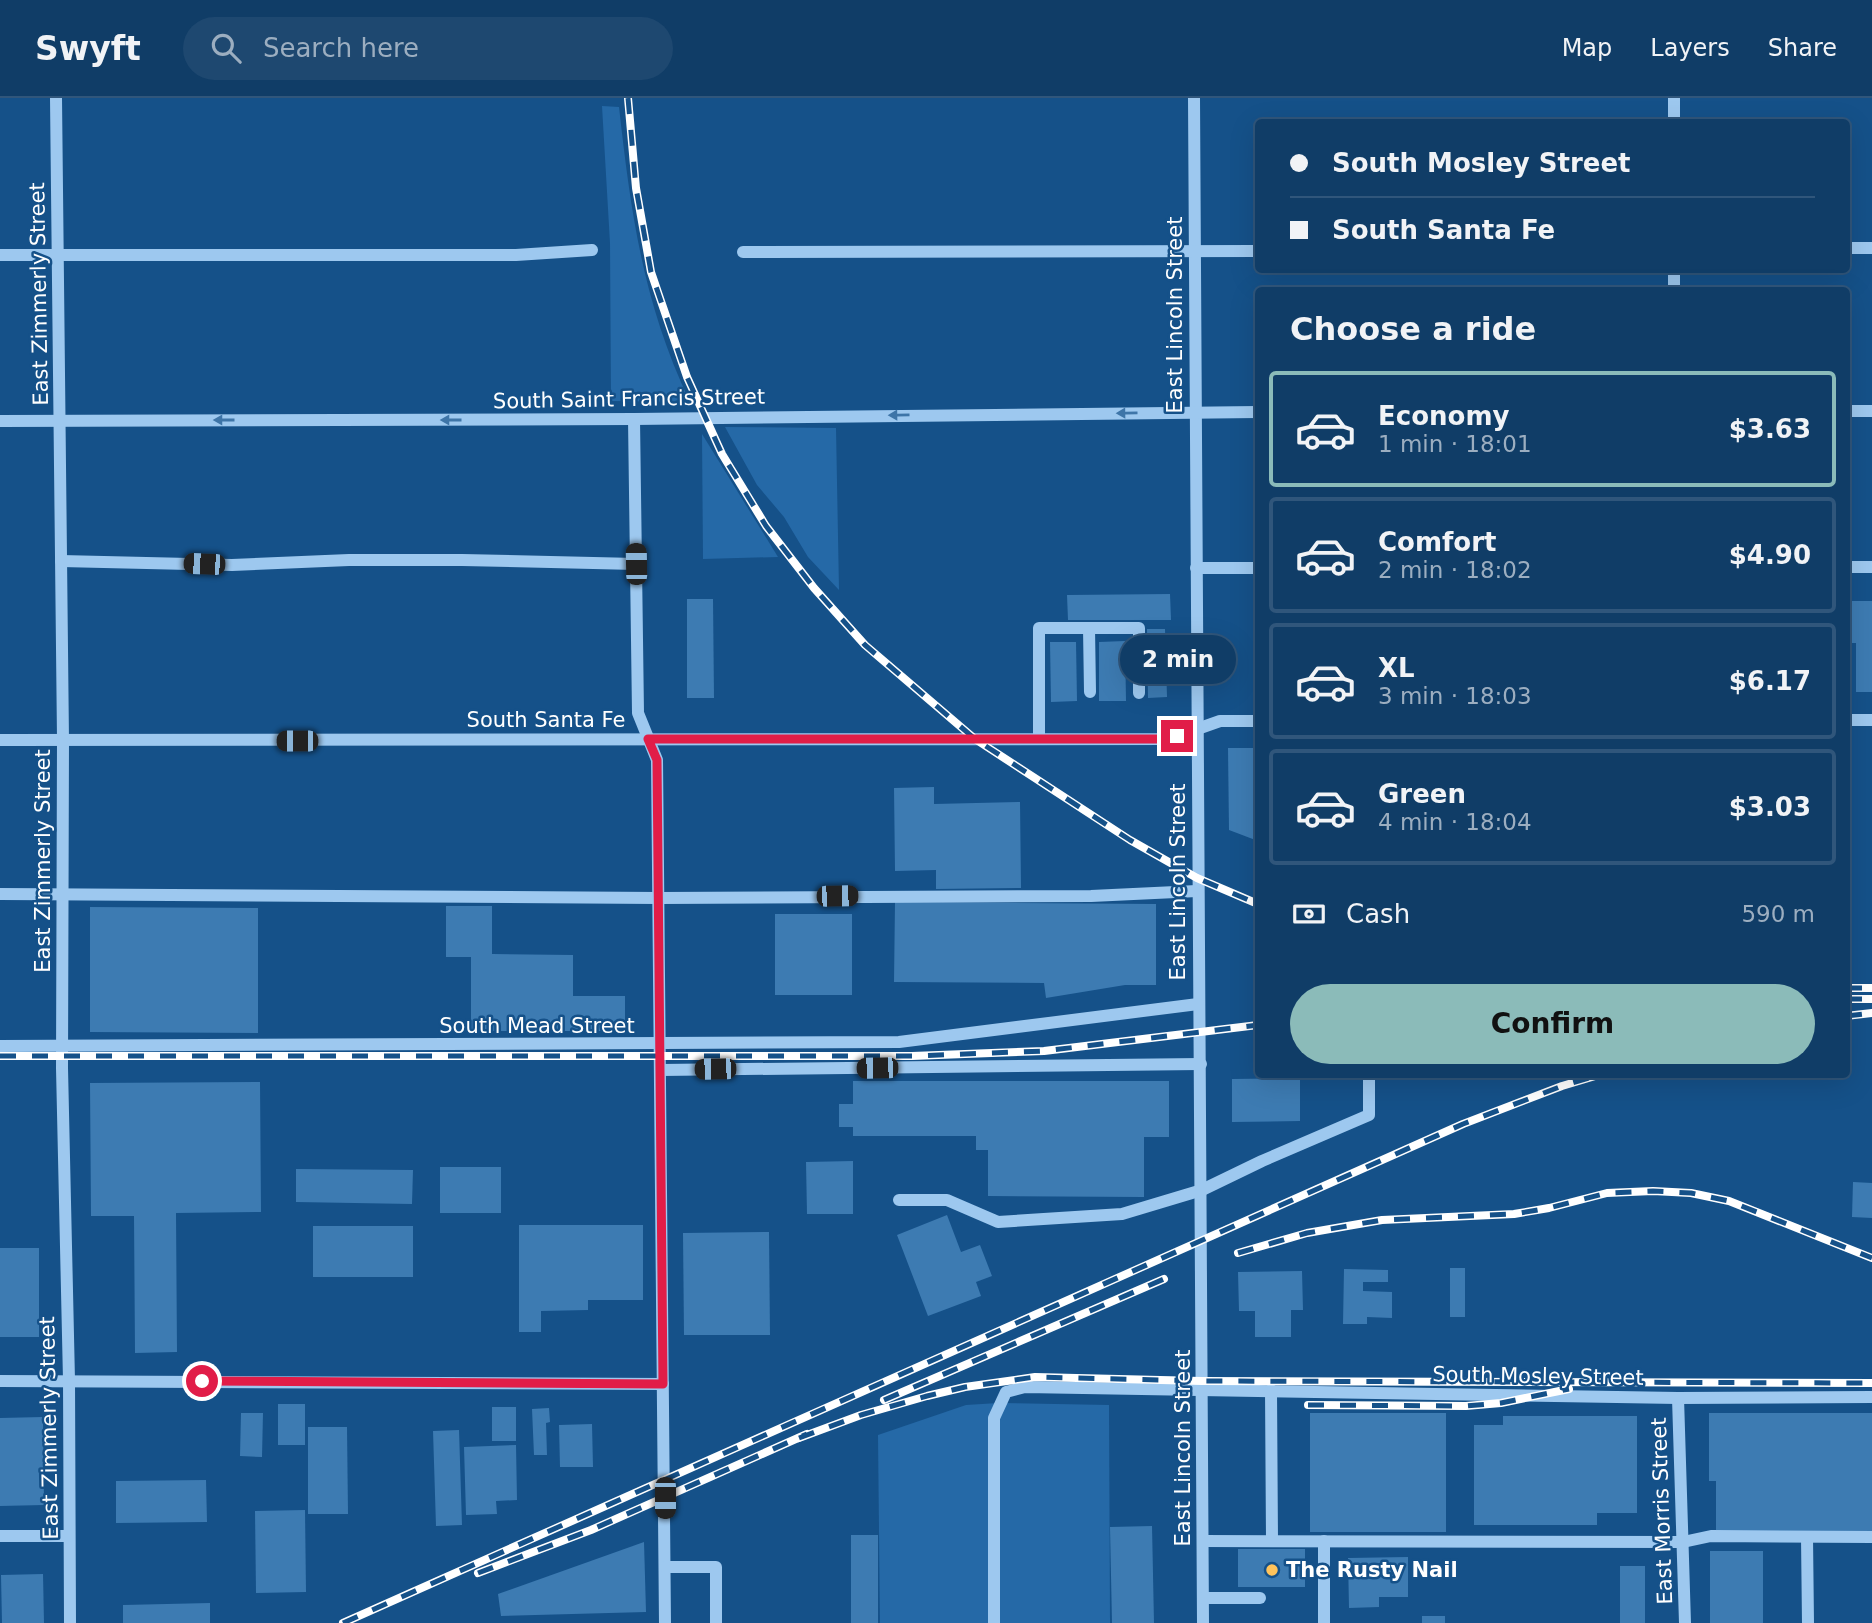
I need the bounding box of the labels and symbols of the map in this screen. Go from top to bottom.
street label: East Zimmerly Street [25,182,53,406]
street label: East Lincoln Street [1163,217,1187,413]
street label: South Saint Francis Street [493,385,765,413]
one-way arrow [1115,407,1137,419]
one-way arrow [888,409,910,421]
one-way arrow [213,414,235,426]
one-way arrow [440,414,462,425]
car [626,543,647,585]
car [183,553,226,575]
callout: 2 min [1119,634,1235,684]
street label: South Santa Fe [467,708,625,732]
route end [1161,720,1193,752]
car [277,731,319,752]
street label: East Zimmerly Street [31,749,55,973]
street label: East Lincoln Street [1166,784,1190,980]
car [816,885,859,907]
street label: South Mead Street [439,1014,635,1038]
car [856,1057,899,1079]
car [694,1058,737,1080]
street label: East Zimmerly Street [35,1316,63,1540]
street label: East Lincoln Street [1171,1350,1195,1546]
street label: South Mosley Street [1432,1362,1644,1390]
route start [186,1365,218,1397]
street label: East Morris Street [1647,1417,1677,1605]
car [655,1477,676,1519]
place label: The Rusty Nail [1286,1558,1458,1582]
marker: The Rusty Nail [1264,1562,1280,1578]

